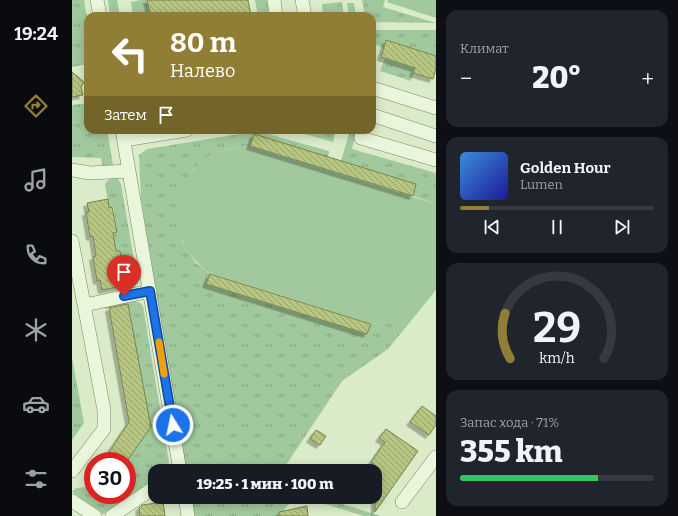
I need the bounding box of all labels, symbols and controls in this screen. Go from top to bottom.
text: 19:24 [14,23,58,45]
text: 80 m [170,26,236,59]
icon: left [104,28,156,80]
text: Климат [460,41,509,56]
text: Налево [170,60,235,82]
text: 20° [532,60,581,96]
text: − [460,65,472,92]
text: + [641,65,654,92]
icon: directions [22,92,50,120]
icon: arrive [155,104,177,126]
text: Затем [104,106,147,124]
text: Golden Hour [520,159,611,177]
icon: music [22,166,50,194]
text: Lumen [520,177,563,192]
icon: previous [481,216,503,238]
icon: pause [546,216,568,238]
icon: next [611,216,633,238]
icon: phone [22,241,50,269]
pin [107,255,141,296]
icon: arrive [113,261,135,283]
text: 29 [533,303,581,353]
icon: climate [22,316,50,344]
text: km/h [539,350,575,367]
icon: car [22,390,50,418]
position arrow [152,404,194,446]
text: Запас хода · 71% [460,415,559,430]
text: 355 km [460,434,562,470]
speed limit sign: 30 [84,452,136,504]
icon: filters [22,465,50,493]
text: 19:25 · 1 мин · 100 m [197,475,333,493]

